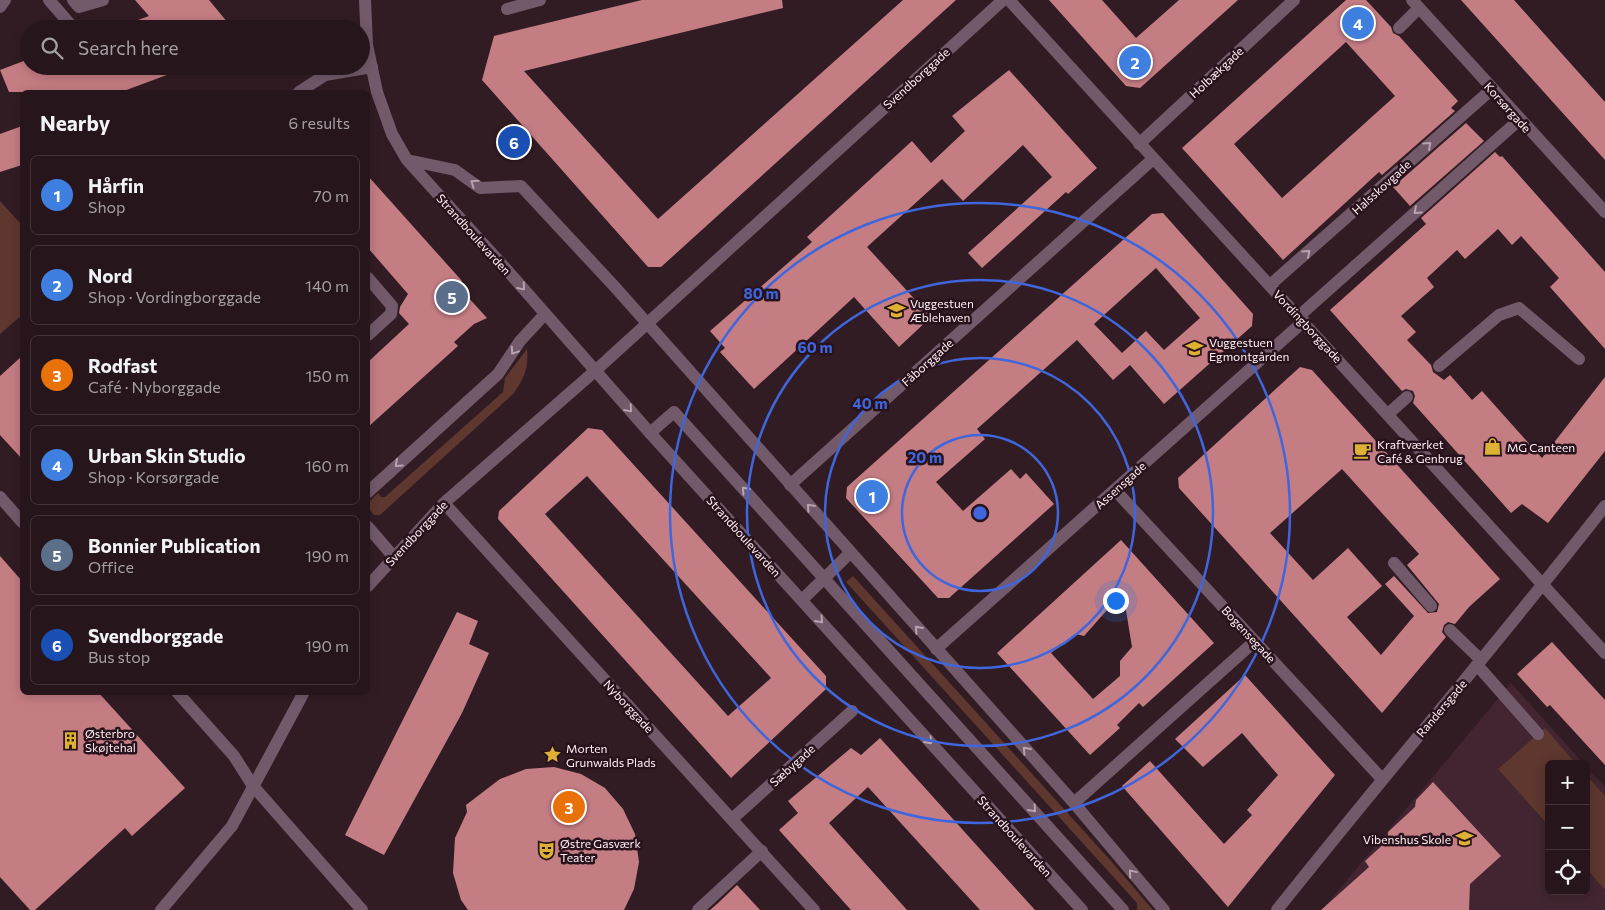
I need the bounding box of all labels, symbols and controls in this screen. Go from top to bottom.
pin: 4 [1342,4,1374,42]
search box [20,20,370,75]
icon: search [38,34,66,62]
text: Search here [78,36,178,59]
pin: 2 [1119,43,1151,81]
street label: Holbækgade [1186,44,1246,100]
street label: Svendborggade [880,45,952,111]
street label: Korsørgade [1482,79,1534,135]
text: Nearby [40,110,110,135]
text: 6 results [289,113,350,132]
pin: 6 [498,123,530,161]
one-way arrow [1423,142,1432,151]
street label: Halsskovgade [1349,157,1413,217]
text: Hårfin [88,174,144,197]
one-way arrow [470,180,479,190]
text: 1 [53,186,61,205]
text: 70 m [313,186,349,205]
street label: Strandboulevarden [434,191,514,277]
text: Shop [88,197,126,216]
one-way arrow [1414,205,1423,214]
one-way arrow [1301,250,1310,259]
text: Nord [88,264,132,287]
text: 2 [52,276,62,295]
text: 140 m [305,276,349,295]
pin: 5 [436,278,468,316]
one-way arrow [516,282,525,291]
text: 80 m [743,284,779,302]
text: Shop · Vordingborggade [88,287,261,306]
street label: Vordingborggade [1271,287,1345,365]
place label: Vuggestuen Æblehaven [910,296,974,324]
school or university icon: Vuggestuen Æblehaven [886,300,906,320]
street label: Fåborggade [898,335,956,389]
place label: Vuggestuen Egmontgården [1209,335,1289,363]
text: 60 m [797,338,833,356]
school or university icon: Vuggestuen Egmontgården [1185,339,1205,359]
one-way arrow [510,346,520,355]
text: Rodfast [88,354,157,377]
text: 3 [52,366,62,385]
text: 150 m [306,366,349,385]
text: Café · Nyborggade [88,377,221,396]
text: 40 m [852,394,888,412]
one-way arrow [623,404,632,413]
place label: Kraftværket Café & Genbrug [1377,437,1463,465]
shop icon: MG Canteen [1483,437,1503,457]
place label: MG Canteen [1507,440,1575,454]
cafe icon: Kraftværket Café & Genbrug [1353,441,1373,461]
text: Urban Skin Studio [88,444,246,467]
text: 20 m [908,448,942,466]
text: 4 [52,456,62,475]
text: 160 m [305,456,349,475]
one-way arrow [394,458,403,467]
street label: Assensgade [1092,458,1148,512]
text: Shop · Korsørgade [88,467,219,486]
pin: 1 [856,477,888,515]
one-way arrow [741,487,750,496]
street label: Strandboulevarden [704,493,784,579]
street label: Svendborggade [382,497,450,569]
one-way arrow [806,504,815,513]
centre of rings [971,504,989,522]
text: Bonnier Publication [88,534,260,557]
text: 5 [52,546,62,565]
text: 190 m [305,546,349,565]
text: Office [88,557,134,576]
your location [1103,588,1129,614]
street label: Bogensegade [1219,603,1279,665]
one-way arrow [815,615,824,624]
text: Svendborggade [88,624,223,647]
one-way arrow [915,625,924,634]
text: 6 [52,636,62,655]
text: 190 m [305,636,349,655]
text: Bus stop [88,647,150,666]
street label: Nyborggade [601,677,657,735]
street label: Randersgade [1413,677,1469,739]
place label: Østerbro Skøjtehal [85,726,136,754]
building icon: Østerbro Skøjtehal [61,730,81,750]
one-way arrow [924,735,933,744]
place label: Morten Grunwalds Plads [566,741,656,769]
street label: Sæbygade [767,741,817,789]
place icon: Morten Grunwalds Plads [542,745,562,765]
one-way arrow [1023,746,1032,755]
map controls [1545,760,1590,895]
button: + [1545,760,1590,805]
pin: 3 [553,788,585,826]
street label: Strandboulevarden [975,793,1055,879]
one-way arrow [1027,804,1036,813]
button: − [1545,805,1590,850]
school or university icon: Vibenshus Skole [1455,829,1475,849]
place label: Vibenshus Skole [1363,832,1451,846]
place label: Østre Gasværk Teater [560,836,641,864]
theatre icon: Østre Gasværk Teater [536,840,556,860]
button: locate [1545,850,1590,895]
one-way arrow [1129,869,1138,878]

